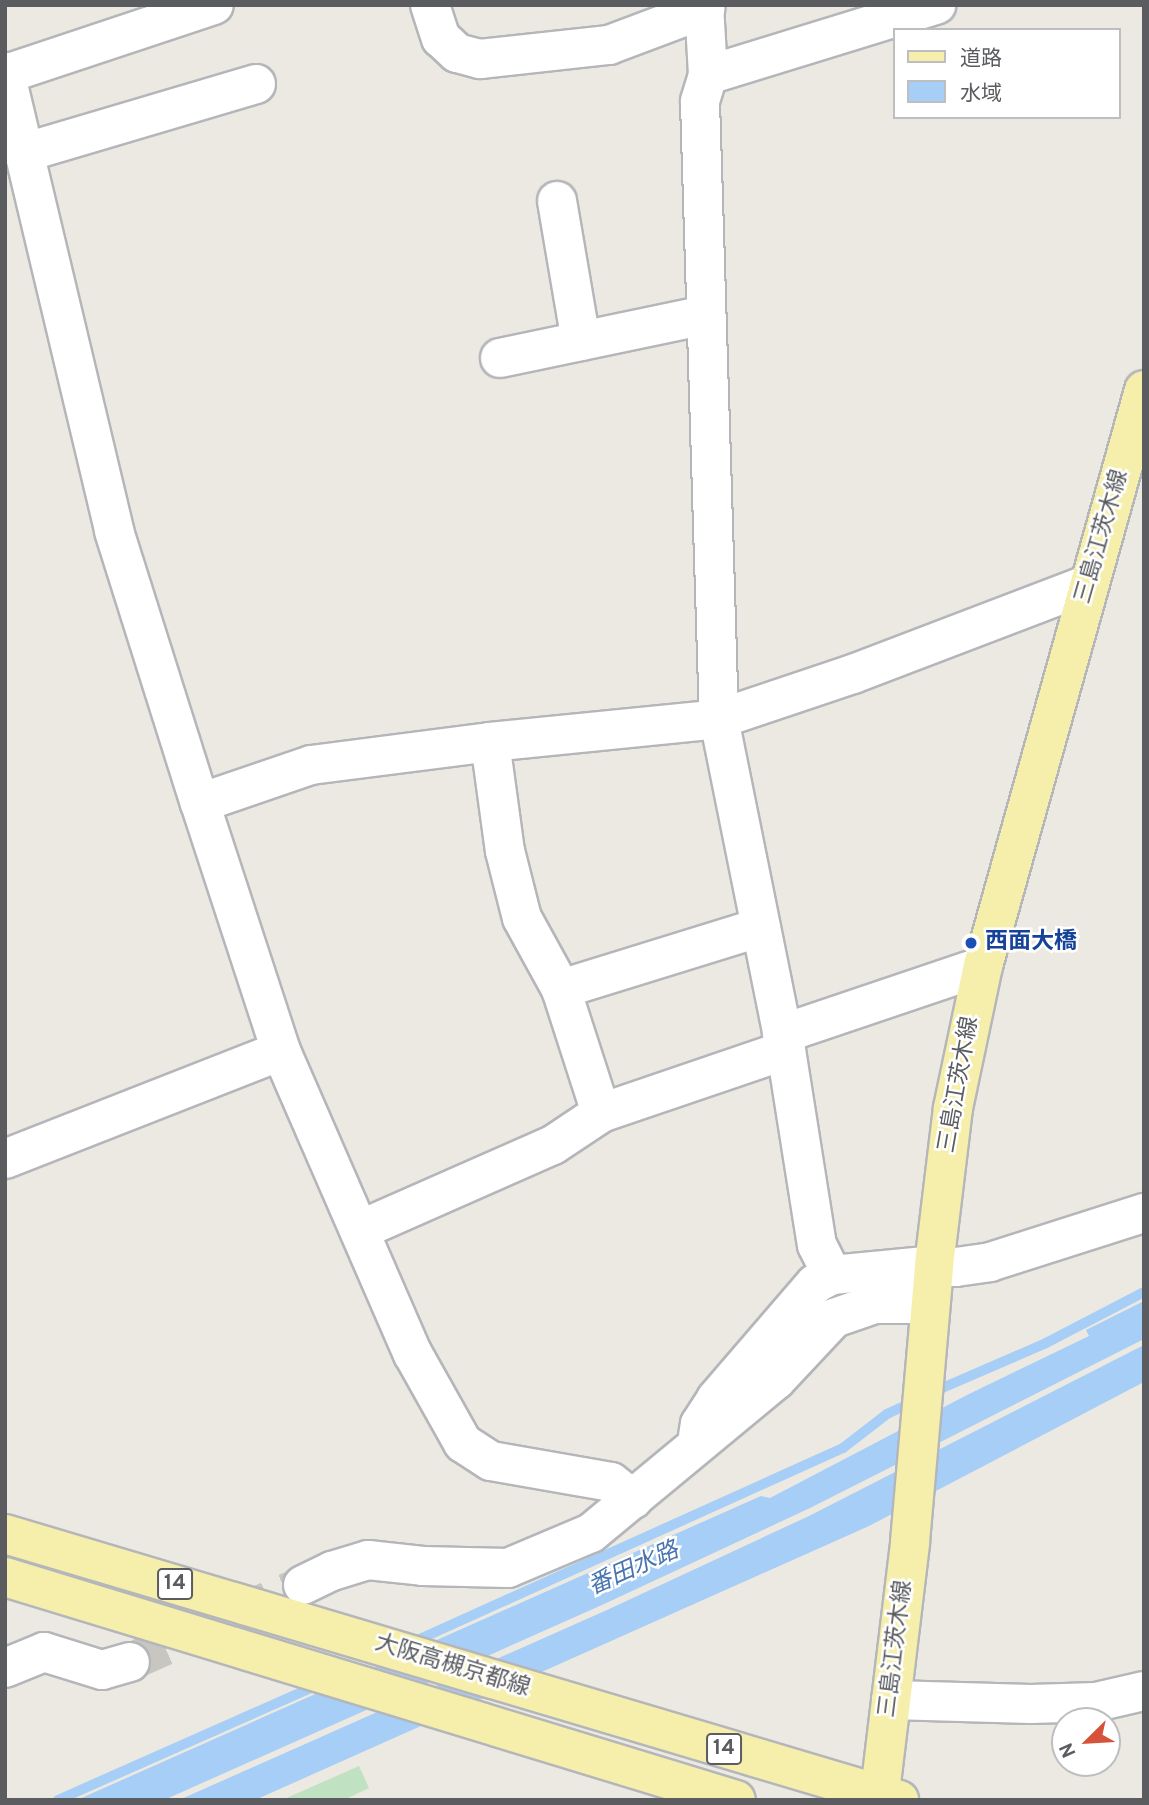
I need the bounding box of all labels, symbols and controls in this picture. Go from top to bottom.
legend [894,28,1121,119]
text: 道路 [960,46,1002,73]
text: 水域 [960,81,1002,108]
street label: 三島江茨木線 [1071,467,1135,607]
place label: 西面大橋 [985,929,1077,957]
marker: 西面大橋 [963,935,979,951]
street label: 三島江茨木線 [934,1015,986,1155]
water label: 番田水路 [584,1537,684,1603]
road number: 14 [156,1566,194,1602]
street label: 三島江茨木線 [875,1579,919,1719]
street label: 大阪高槻京都線 [371,1630,533,1704]
north arrow [1051,1707,1121,1777]
road number: 14 [705,1732,743,1766]
text: N [1055,1739,1082,1761]

